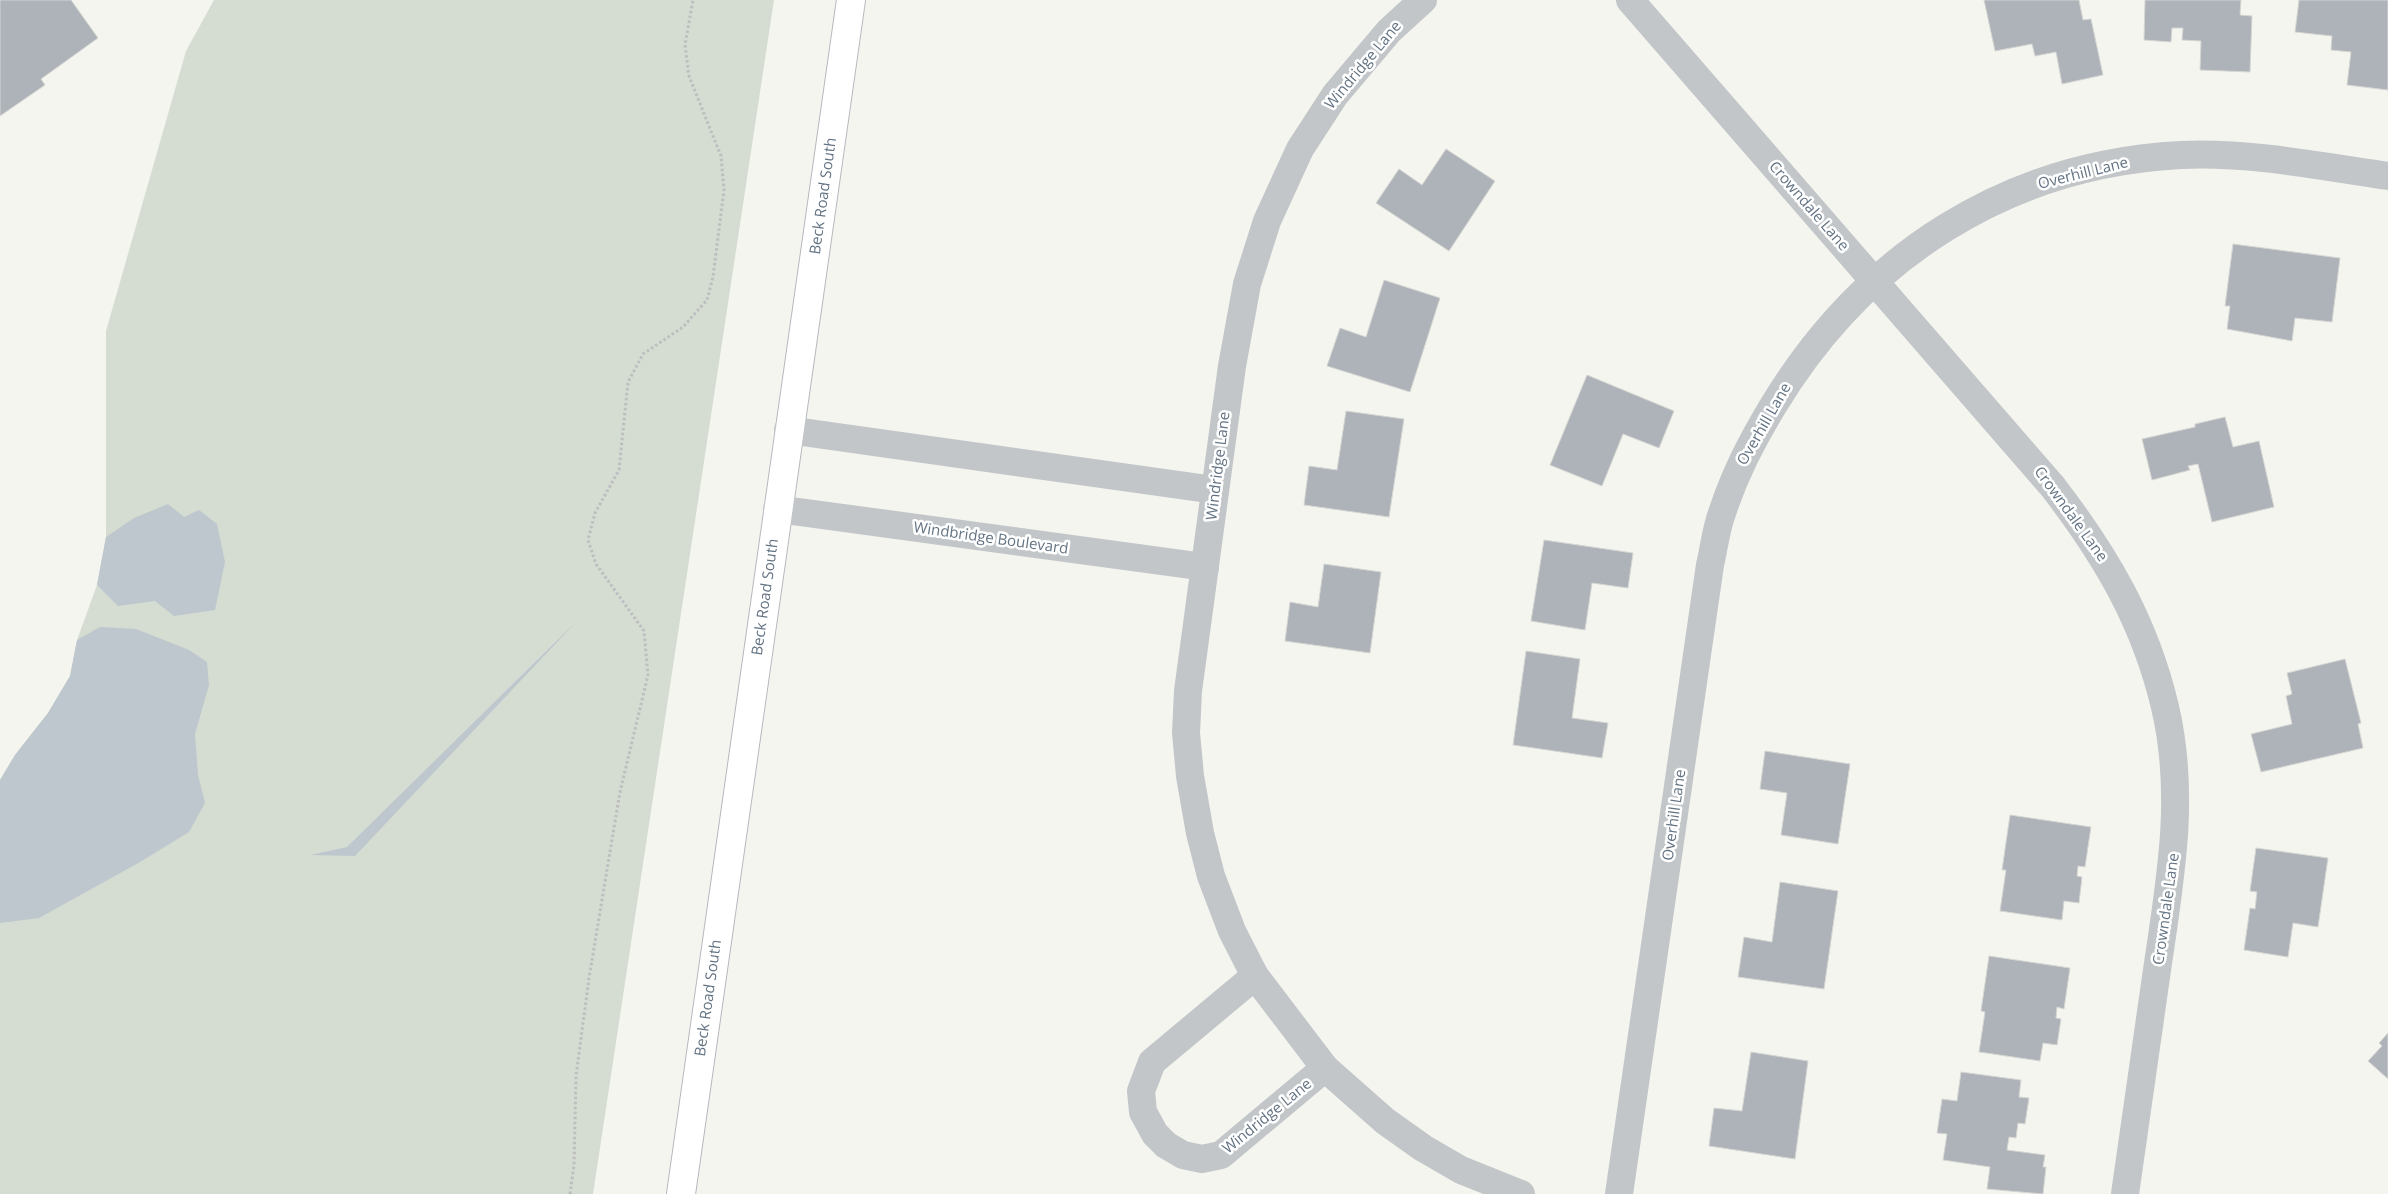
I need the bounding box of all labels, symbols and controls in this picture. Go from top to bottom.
street label: Windridge Lane [1319,16,1405,113]
street label: Beck Road South [804,136,840,256]
street label: Overhill Lane [2036,151,2130,193]
street label: Crowndale Lane [1765,156,1854,254]
street label: Overhill Lane [1731,379,1795,468]
street label: Windridge Lane [1200,410,1234,521]
street label: Crowndale Lane [2031,462,2113,565]
street label: Windbridge Boulevard [912,516,1070,558]
street label: Beck Road South [746,537,782,657]
street label: Overhill Lane [1657,768,1689,862]
street label: Crowndale Lane [2147,852,2183,966]
street label: Beck Road South [689,938,725,1058]
street label: Windridge Lane [1218,1073,1315,1157]

